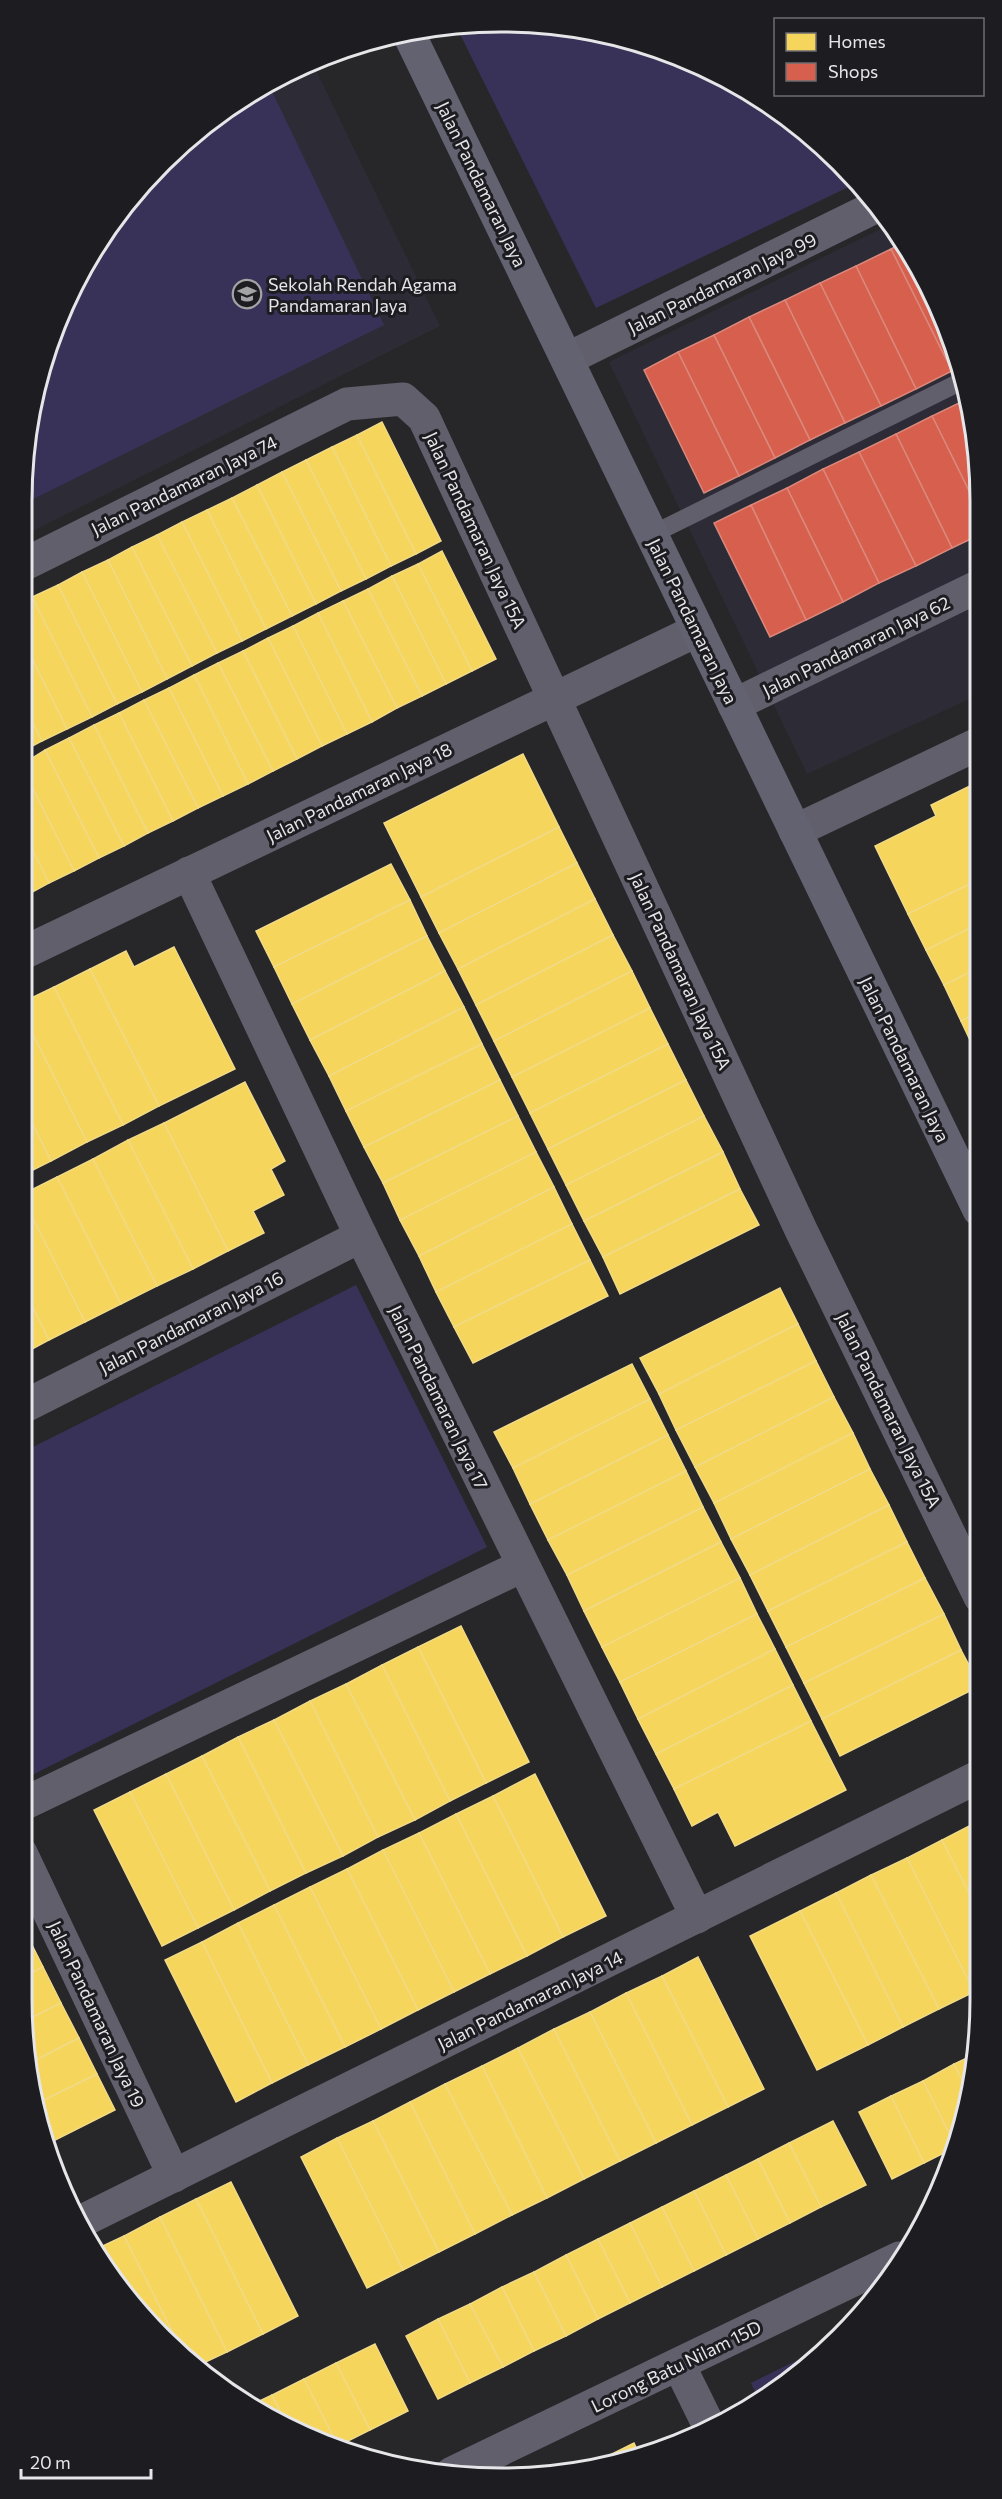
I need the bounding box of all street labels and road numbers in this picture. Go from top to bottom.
street label: Jalan Pandamaran Jaya [432,98,532,270]
street label: Jalan Pandamaran Jaya 99 [624,228,820,338]
street label: Jalan Pandamaran Jaya 15A [421,428,531,632]
street label: Jalan Pandamaran Jaya 74 [87,430,281,540]
street label: Jalan Pandamaran Jaya [643,535,743,707]
street label: Jalan Pandamaran Jaya 62 [759,591,953,701]
street label: Jalan Pandamaran Jaya 18 [263,737,455,847]
street label: Jalan Pandamaran Jaya 15A [626,869,736,1073]
street label: Jalan Pandamaran Jaya [855,973,955,1145]
street label: Jalan Pandamaran Jaya 16 [95,1266,287,1378]
street label: Jalan Pandamaran Jaya 17 [385,1301,493,1493]
street label: Jalan Pandamaran Jaya 15A [832,1309,946,1511]
street label: Jalan Pandamaran Jaya 19 [44,1917,150,2111]
street label: Jalan Pandamaran Jaya 14 [434,1945,626,2054]
street label: Lorong Batu Nilam 15D [587,2315,765,2417]

